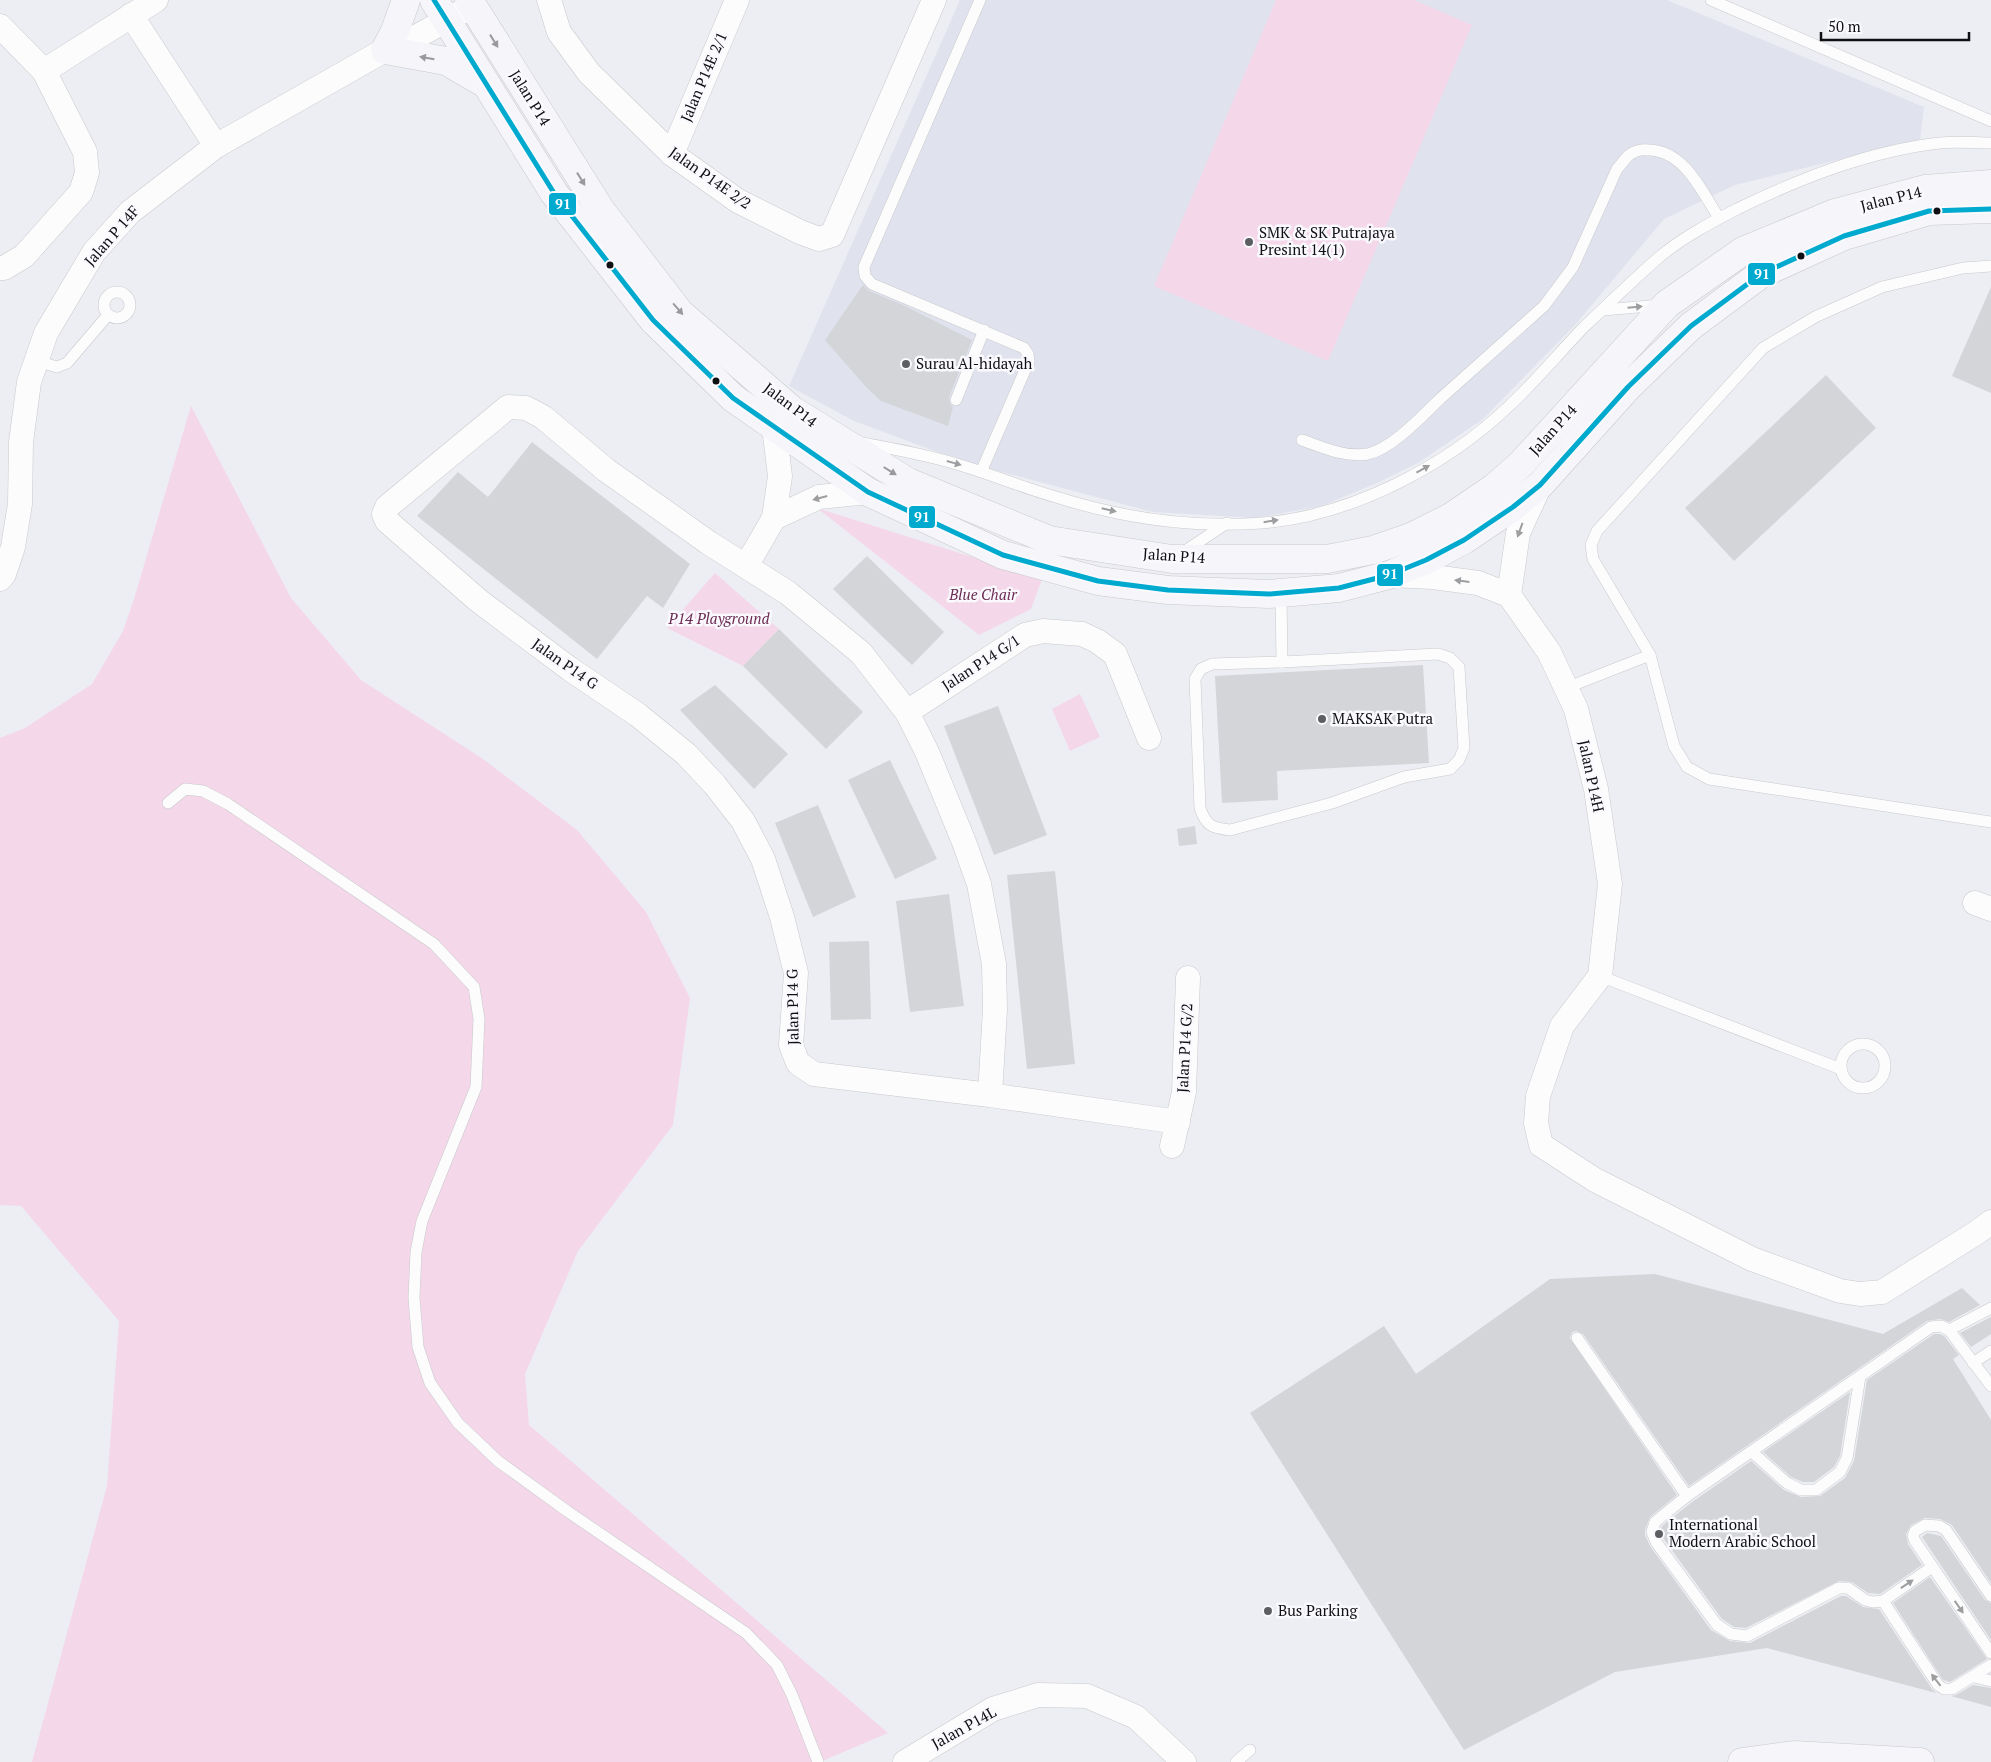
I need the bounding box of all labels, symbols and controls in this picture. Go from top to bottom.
scale bar [1821,10,1968,42]
text: 50 m [1828,16,1861,36]
street label: Jalan P14E 2/1 [675,29,731,125]
one-way arrow [490,35,499,48]
one-way arrow [419,53,435,61]
street label: Jalan P14 [506,66,556,129]
street label: Jalan P14E 2/2 [666,142,756,213]
one-way arrow [576,172,586,185]
street label: Jalan P14 [1858,181,1923,215]
line badge: 91 [548,192,577,216]
text: 91 [555,194,571,213]
street label: Jalan P 14F [79,201,143,270]
unlabelled marker [1932,206,1942,216]
place label: SMK & SK Putrajaya Presint 14(1) [1259,222,1395,259]
marker: SMK & SK Putrajaya Presint 14(1) [1243,236,1255,248]
unlabelled marker [1796,251,1806,261]
unlabelled marker [605,260,615,270]
line badge: 91 [1747,262,1776,286]
text: 91 [1754,264,1770,283]
one-way arrow [672,303,683,315]
one-way arrow [1627,303,1643,311]
place label: Surau Al-hidayah [916,353,1032,373]
marker: Surau Al-hidayah [900,358,912,370]
unlabelled marker [711,376,721,386]
street label: Jalan P14 [760,377,821,431]
street label: Jalan P14 [1524,399,1581,459]
one-way arrow [947,460,962,468]
one-way arrow [1416,464,1429,473]
one-way arrow [883,466,896,475]
one-way arrow [812,495,827,503]
line badge: 91 [908,505,936,529]
one-way arrow [1102,506,1117,514]
text: 91 [914,507,930,526]
one-way arrow [1263,517,1279,525]
one-way arrow [1516,523,1524,538]
street label: Jalan P14 [1142,543,1206,567]
line badge: 91 [1376,563,1404,587]
text: 91 [1382,564,1398,583]
one-way arrow [1454,577,1470,585]
park label: Blue Chair [948,584,1018,604]
park label: P14 Playground [668,608,770,628]
street label: Jalan P14 G/1 [938,629,1023,695]
street label: Jalan P14 G [529,633,603,694]
place label: MAKSAK Putra [1332,708,1433,728]
marker: MAKSAK Putra [1316,713,1328,725]
street label: Jalan P14H [1575,738,1609,814]
street label: Jalan P14 G [781,968,803,1045]
street label: Jalan P14 G/2 [1172,1003,1196,1093]
place label: International Modern Arabic School [1669,1514,1816,1551]
marker: International Modern Arabic School [1653,1528,1665,1540]
one-way arrow [1900,1579,1914,1589]
place label: Bus Parking [1278,1600,1358,1620]
one-way arrow [1954,1600,1964,1614]
marker: Bus Parking [1262,1605,1274,1617]
one-way arrow [1930,1674,1941,1687]
street label: Jalan P14L [928,1701,999,1753]

